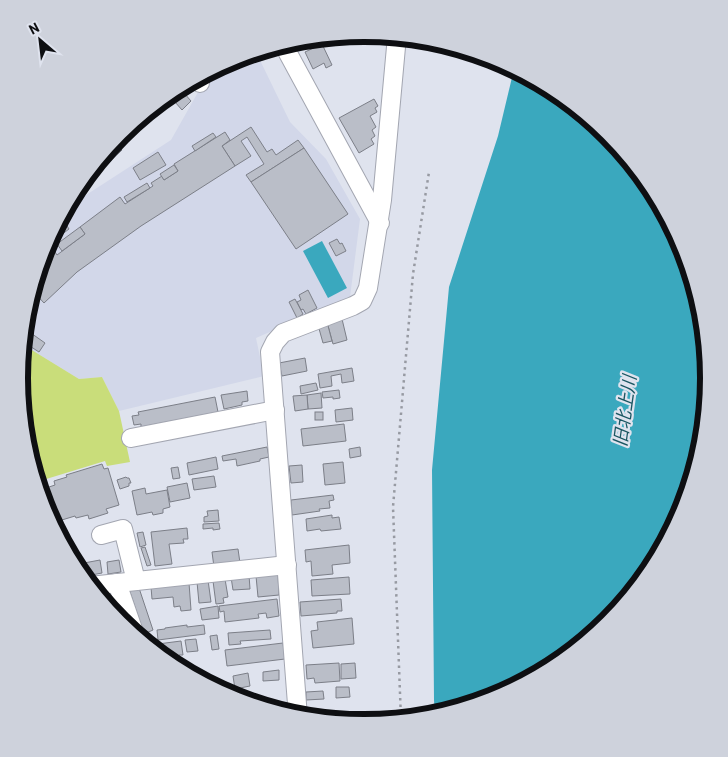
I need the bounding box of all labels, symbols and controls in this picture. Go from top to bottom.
north arrow [15,15,65,65]
text: N [26,18,42,38]
water label: 旧北上川 [608,372,640,448]

